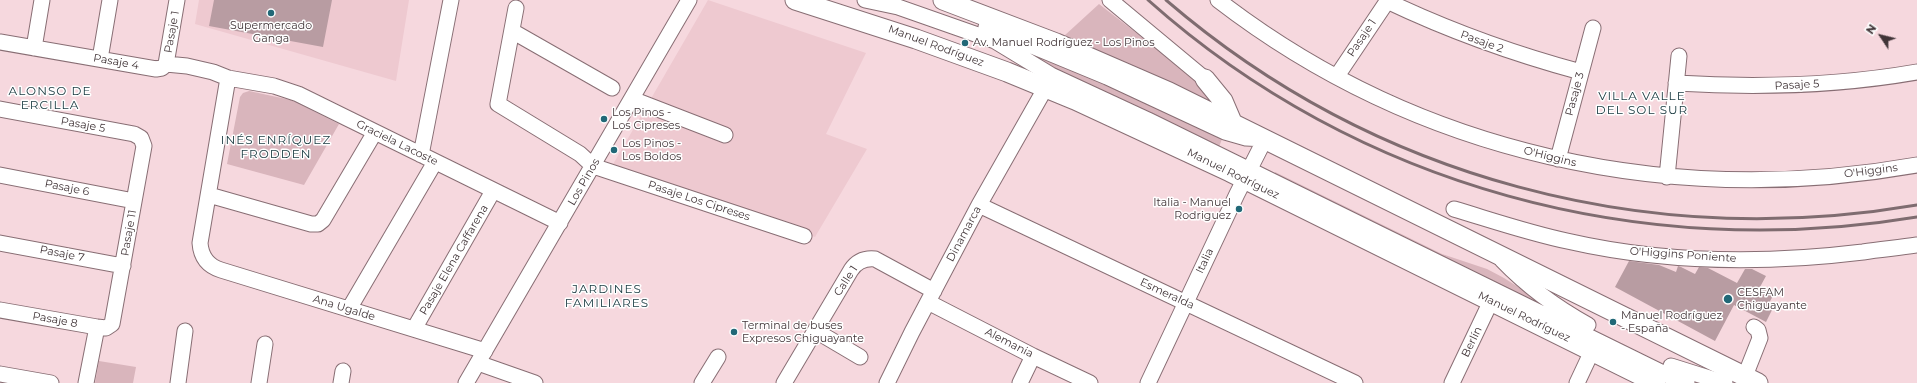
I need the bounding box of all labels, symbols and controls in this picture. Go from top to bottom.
marker: Supermercado Ganga [266,8,276,18]
street label: Pasaje 1 [162,10,182,54]
north arrow [1861,16,1901,56]
street label: Pasaje 1 [1345,17,1379,59]
place label: Supermercado Ganga [230,19,312,45]
text: N [1863,21,1879,37]
street label: Manuel Rodríguez [886,23,986,69]
street label: Pasaje 2 [1459,28,1505,56]
place label: Av. Manuel Rodríguez - Los Pinos [973,36,1155,50]
marker: Av. Manuel Rodríguez - Los Pinos [960,38,970,48]
street label: Pasaje 4 [92,52,140,72]
street label: Pasaje 3 [1563,71,1587,117]
street label: Pasaje 5 [1774,77,1820,93]
district label: ALONSO DE ERCILLA [9,84,91,112]
district label: VILLA VALLE DEL SOL SUR [1596,89,1688,117]
place label: Los Pinos - Los Cipreses [612,106,680,132]
marker: Los Pinos - Los Cipreses [599,114,609,124]
street label: Pasaje 5 [60,115,106,135]
street label: Graciela Lacoste [354,118,440,168]
district label: INÉS ENRÍQUEZ FRODDEN [221,133,331,161]
place label: Los Pinos - Los Boldos [622,137,681,163]
street label: O'Higgins [1522,144,1578,170]
marker: Los Pinos - Los Boldos [609,145,619,155]
street label: Manuel Rodríguez [1185,146,1281,202]
street label: Los Pinos [565,156,603,208]
street label: O'Higgins [1843,161,1899,181]
street label: Pasaje 6 [43,177,91,199]
street label: Pasaje Los Cipreses [646,178,752,224]
place label: Italia - Manuel Rodriguez [1153,196,1231,222]
street label: Pasaje Elena Caffarena [417,202,491,318]
street label: Dinamarca [944,204,984,264]
marker: Italia - Manuel Rodriguez [1234,204,1244,214]
street label: Pasaje 11 [118,209,140,257]
street label: Pasaje 7 [39,243,85,265]
street label: O'Higgins Poniente [1629,245,1737,265]
street label: Italia [1193,246,1217,276]
street label: Calle 1 [831,263,861,299]
street label: Esmeralda [1138,276,1196,312]
district label: JARDINES FAMILIARES [565,282,649,310]
place label: CESFAM Chiguayante [1737,286,1807,312]
street label: Manuel Rodríguez [1476,289,1572,345]
street label: Ana Ugalde [311,292,377,324]
marker: CESFAM Chiguayante [1722,293,1734,305]
place label: Manuel Rodríguez - España [1621,309,1722,335]
street label: Pasaje 8 [31,310,79,330]
marker: Manuel Rodríguez - España [1608,317,1618,327]
place label: Terminal de buses Expresos Chiguayante [742,319,864,345]
street label: Berlín [1459,324,1485,360]
street label: Alemania [983,325,1035,361]
marker: Terminal de buses Expresos Chiguayante [729,327,739,337]

